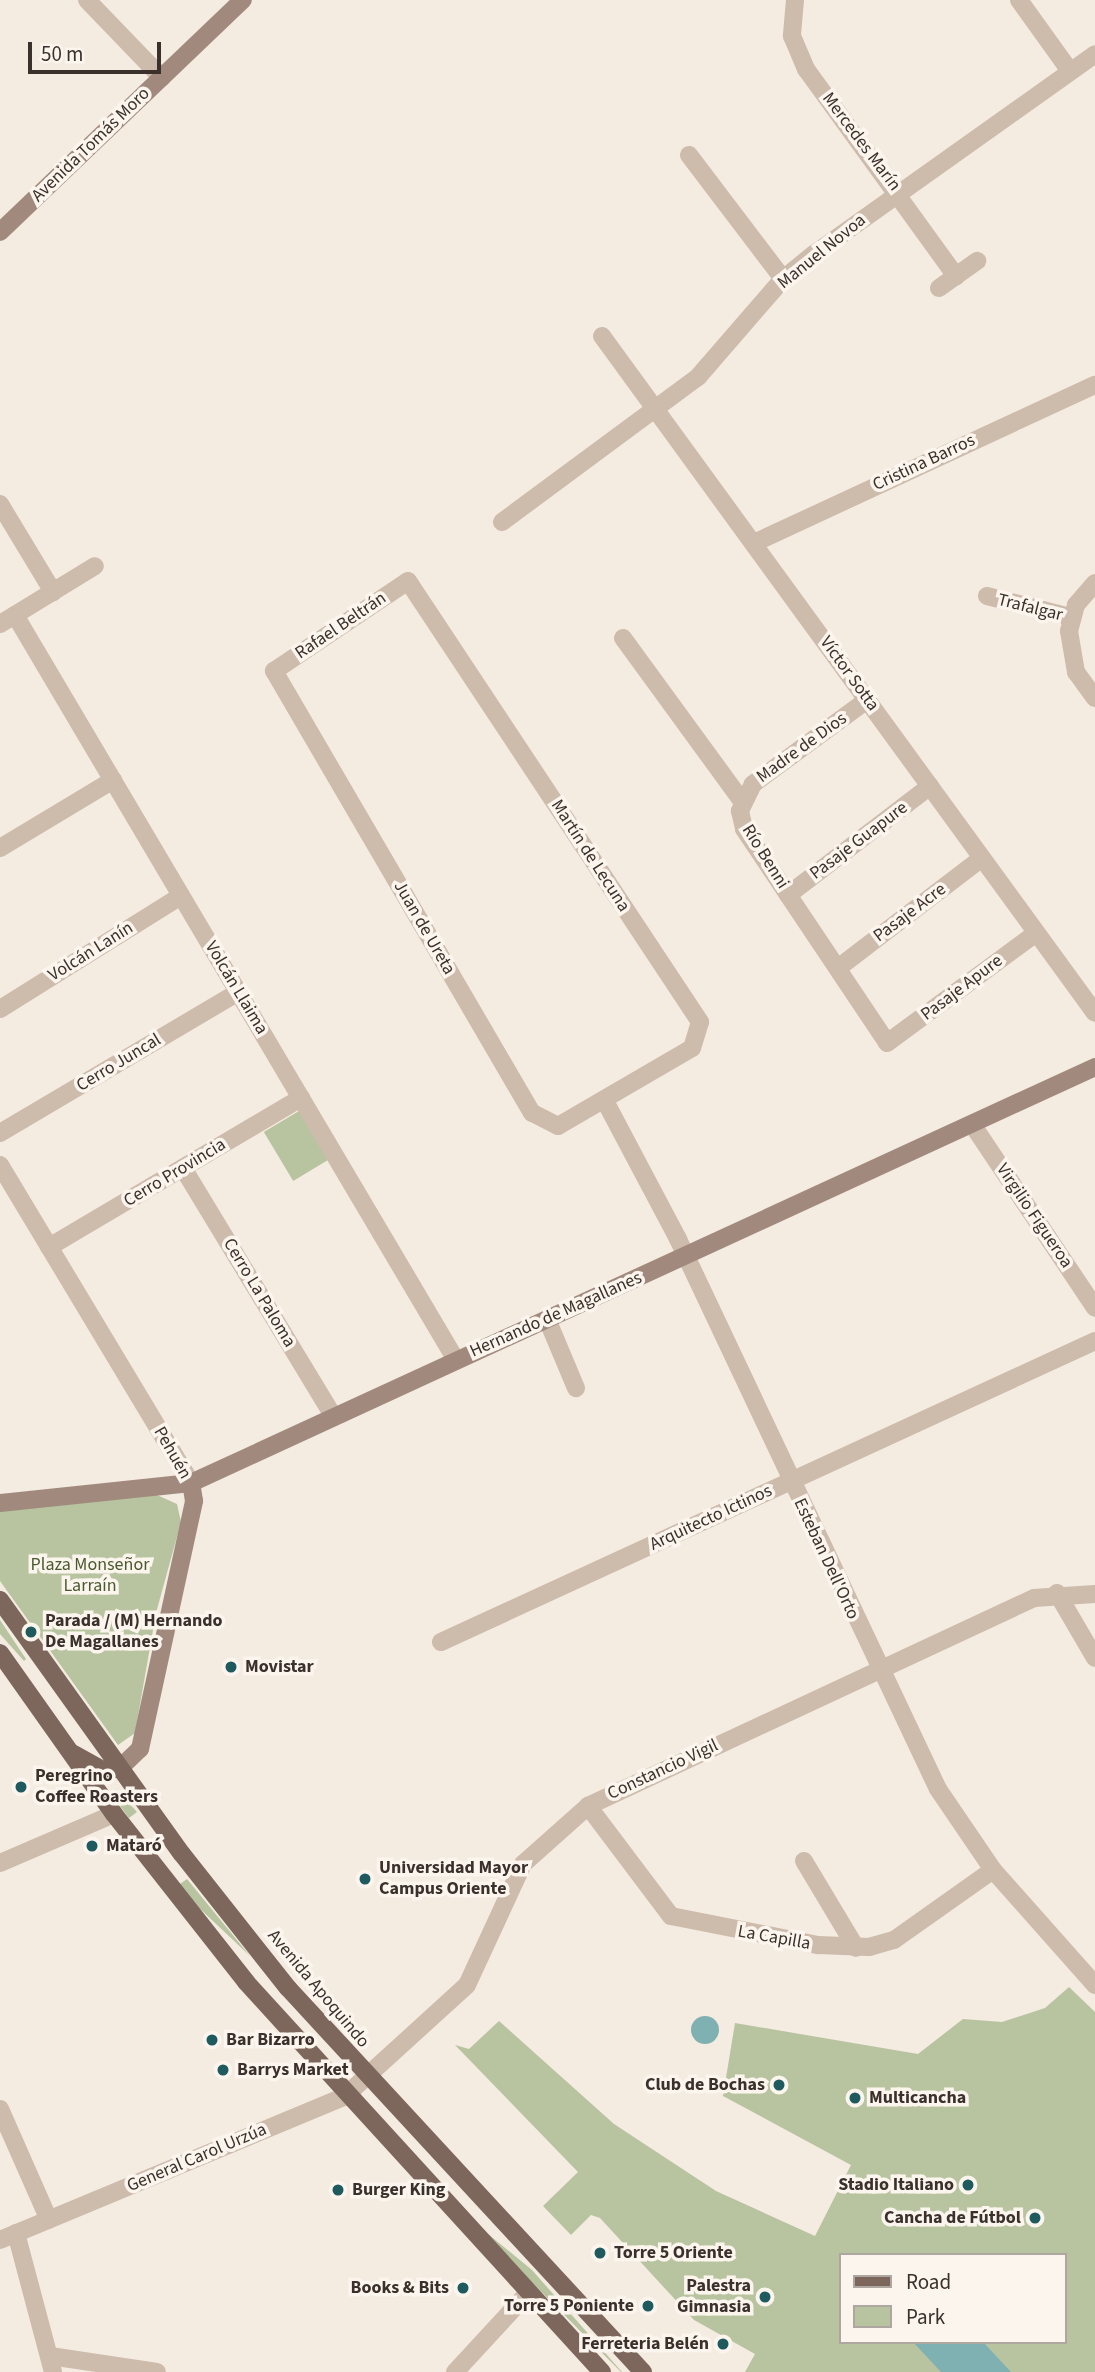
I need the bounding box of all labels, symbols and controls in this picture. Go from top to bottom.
scale bar [32,28,164,72]
text: 50 m [41,39,83,69]
street label: Avenida Tomás Moro [27,83,155,207]
street label: Mercedes Marín [817,89,905,195]
street label: Manuel Novoa [774,210,870,294]
street label: Cristina Barros [869,430,979,496]
street label: Rafael Beltrán [291,588,391,664]
street label: Trafalgar [995,589,1065,627]
street label: Víctor Sotta [815,632,883,716]
street label: Madre de Dios [753,708,851,788]
street label: Martín de Lecuna [546,796,634,916]
street label: Pasaje Guapure [806,797,912,885]
street label: Río Benni [737,821,793,893]
street label: Juan de Ureta [388,877,460,979]
street label: Pasaje Acre [870,879,950,947]
street label: Volcán Lanín [45,917,137,987]
street label: Volcán Llaima [200,938,272,1038]
street label: Pasaje Apure [917,950,1007,1026]
street label: Cerro Juncal [73,1029,165,1097]
street label: Cerro Provincia [120,1134,230,1212]
street label: Virgilio Figueroa [991,1160,1077,1272]
street label: Cerro La Paloma [218,1235,300,1351]
street label: Hernando de Magallanes [467,1267,645,1363]
street label: Pehuén [148,1423,196,1483]
street label: Arquitecto Ictinos [646,1480,776,1556]
street label: Esteban Dell'Orto [789,1495,863,1623]
park label: Plaza Monseñor Larraín [31,1555,149,1598]
place label: Parada / (M) Hernando De Magallanes [45,1611,223,1654]
marker: Parada / (M) Hernando De Magallanes [23,1624,39,1640]
place label: Movistar [245,1656,314,1678]
marker: Movistar [223,1659,239,1675]
street label: Constancio Vigil [604,1735,722,1805]
place label: Peregrino Coffee Roasters [35,1766,158,1809]
marker: Peregrino Coffee Roasters [13,1779,29,1795]
place label: Mataró [106,1835,162,1857]
marker: Mataró [84,1838,100,1854]
place label: Universidad Mayor Campus Oriente [379,1858,528,1900]
marker: Universidad Mayor Campus Oriente [357,1871,373,1887]
street label: La Capilla [736,1921,812,1955]
street label: Avenida Apoquindo [262,1926,374,2052]
place label: Bar Bizarro [226,2029,315,2051]
marker: Bar Bizarro [204,2032,220,2048]
place label: Barrys Market [237,2059,349,2081]
marker: Barrys Market [215,2062,231,2078]
place label: Club de Bochas [645,2074,765,2096]
marker: Club de Bochas [771,2077,787,2093]
place label: Multicancha [869,2087,966,2109]
marker: Multicancha [847,2090,863,2106]
street label: General Carol Urzúa [124,2119,270,2197]
place label: Stadio Italiano [838,2174,954,2196]
marker: Stadio Italiano [960,2177,976,2193]
place label: Burger King [352,2179,445,2201]
marker: Burger King [330,2182,346,2198]
place label: Cancha de Fútbol [884,2207,1021,2229]
marker: Cancha de Fútbol [1027,2210,1043,2226]
place label: Torre 5 Oriente [614,2242,733,2264]
marker: Torre 5 Oriente [592,2245,608,2261]
legend [839,2253,1067,2344]
text: Road [906,2267,951,2297]
place label: Palestra Gimnasia [677,2276,751,2318]
place label: Books & Bits [351,2277,449,2299]
marker: Books & Bits [455,2280,471,2296]
marker: Palestra Gimnasia [757,2289,773,2305]
place label: Torre 5 Poniente [504,2295,634,2317]
marker: Torre 5 Poniente [640,2298,656,2314]
text: Park [906,2302,945,2332]
place label: Ferreteria Belén [581,2333,709,2355]
marker: Ferreteria Belén [715,2336,731,2352]

